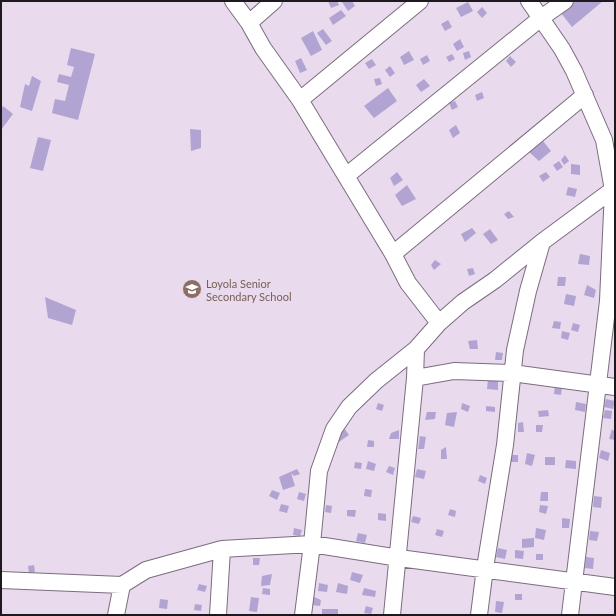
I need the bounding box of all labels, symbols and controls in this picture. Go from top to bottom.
place label: Loyola Senior Secondary School [206,277,292,303]
school or university icon: Loyola Senior Secondary School [181,278,203,300]

